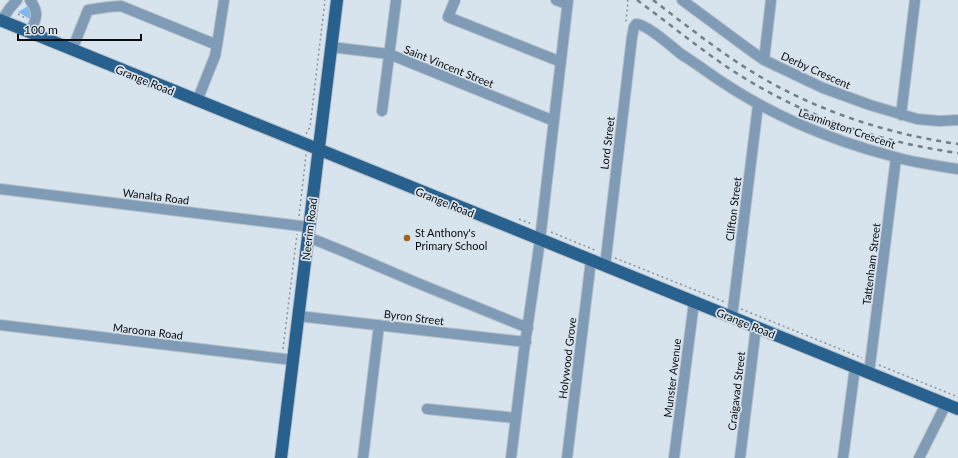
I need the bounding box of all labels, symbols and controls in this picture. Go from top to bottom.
scale bar [18,16,141,42]
text: 100 m [24,22,58,37]
street label: Saint Vincent Street [402,42,496,90]
street label: Derby Crescent [779,49,853,91]
street label: Grange Road [114,62,176,98]
street label: Leamington Crescent [797,105,897,151]
street label: Lord Street [597,116,617,170]
street label: Clifton Street [723,176,743,242]
street label: Grange Road [414,184,476,220]
street label: Wanalta Road [122,185,190,207]
street label: Neerim Road [299,197,319,261]
street label: Tattenham Street [860,222,882,306]
place label: St Anthony's Primary School [415,226,487,252]
marker: St Anthony's Primary School [402,233,412,243]
street label: Grange Road [715,305,777,341]
street label: Byron Street [383,307,445,327]
street label: Holywood Grove [556,316,578,399]
street label: Maroona Road [112,320,184,342]
street label: Munster Avenue [661,338,683,418]
street label: Craigavad Street [725,351,747,431]

